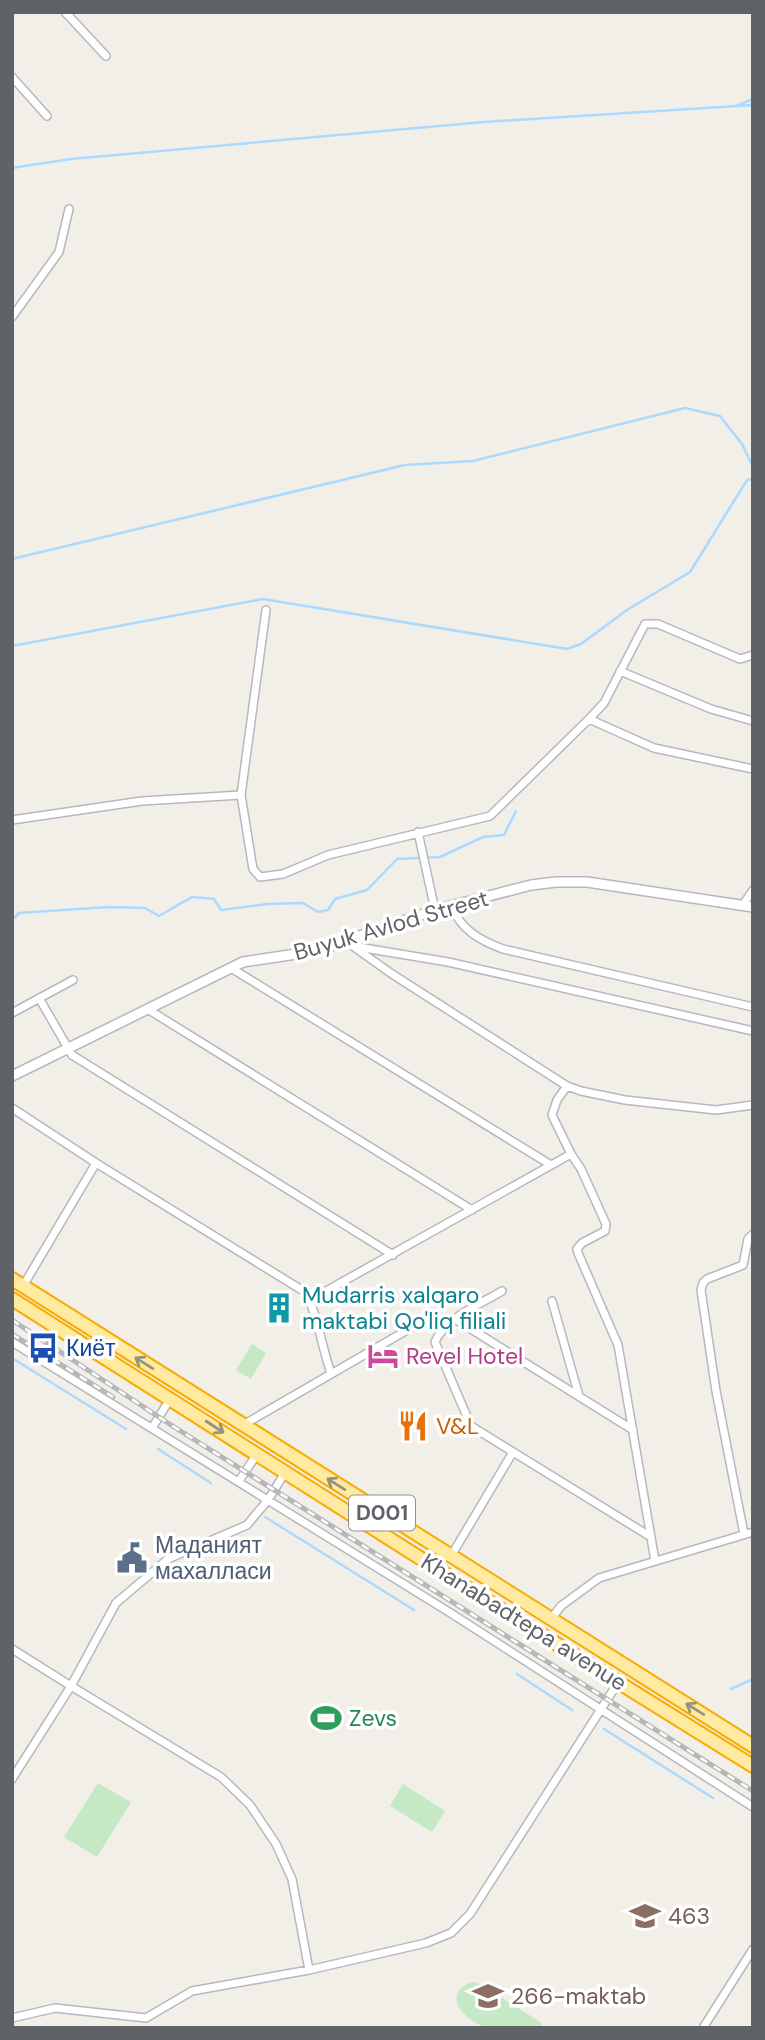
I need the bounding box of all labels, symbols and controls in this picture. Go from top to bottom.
street label: Buyuk Avlod Street [290,883,492,967]
place label: Mudarris xalqaro maktabi Qo'liq filiali [302,1280,506,1336]
building icon: Mudarris xalqaro maktabi Qo'liq filiali [262,1291,296,1325]
bus stop icon: Киёт [26,1331,60,1365]
place label: Киёт [66,1333,116,1363]
hotel icon: Revel Hotel [366,1339,400,1373]
place label: Revel Hotel [406,1341,523,1371]
one-way arrow [135,1355,154,1370]
restaurant icon: V&L [396,1409,430,1443]
place label: V&L [436,1411,479,1441]
one-way arrow [205,1420,224,1434]
one-way arrow [327,1477,347,1491]
road number: D001 [349,1496,415,1530]
place label: Маданият махалласи [155,1530,272,1586]
public building icon: Маданият махалласи [115,1541,149,1575]
street label: Khanabadtepa avenue [415,1546,633,1698]
sports icon: Zevs [309,1701,343,1735]
one-way arrow [686,1702,705,1717]
place label: Zevs [349,1703,397,1733]
school or university icon: 463 [628,1899,662,1933]
place label: 463 [668,1901,710,1931]
school or university icon: 266-maktab [471,1979,505,2013]
place label: 266-maktab [511,1981,646,2011]

